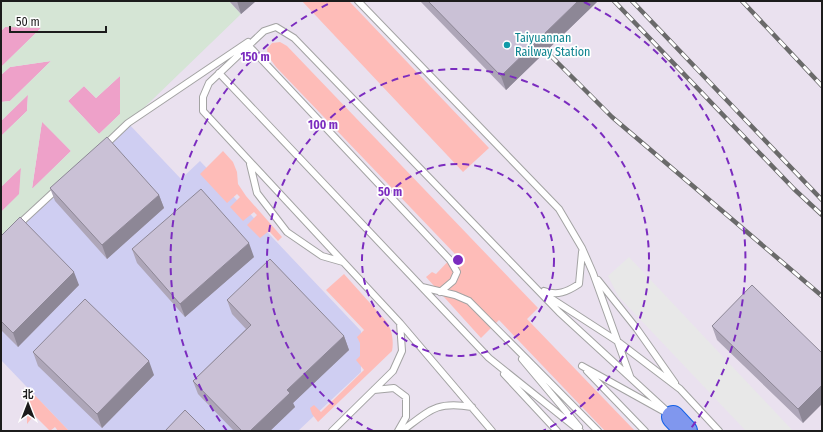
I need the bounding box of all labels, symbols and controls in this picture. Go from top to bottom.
scale bar [10,8,106,34]
text: 50 m [16,15,40,29]
place label: Taiyuannan Railway Station [515,31,590,59]
marker: Taiyuannan Railway Station [502,40,512,50]
text: 150 m [240,50,270,64]
text: 100 m [308,118,338,132]
text: 50 m [378,185,402,199]
centre of rings [451,253,465,267]
north arrow [8,384,48,424]
text: 北 [23,388,34,401]

